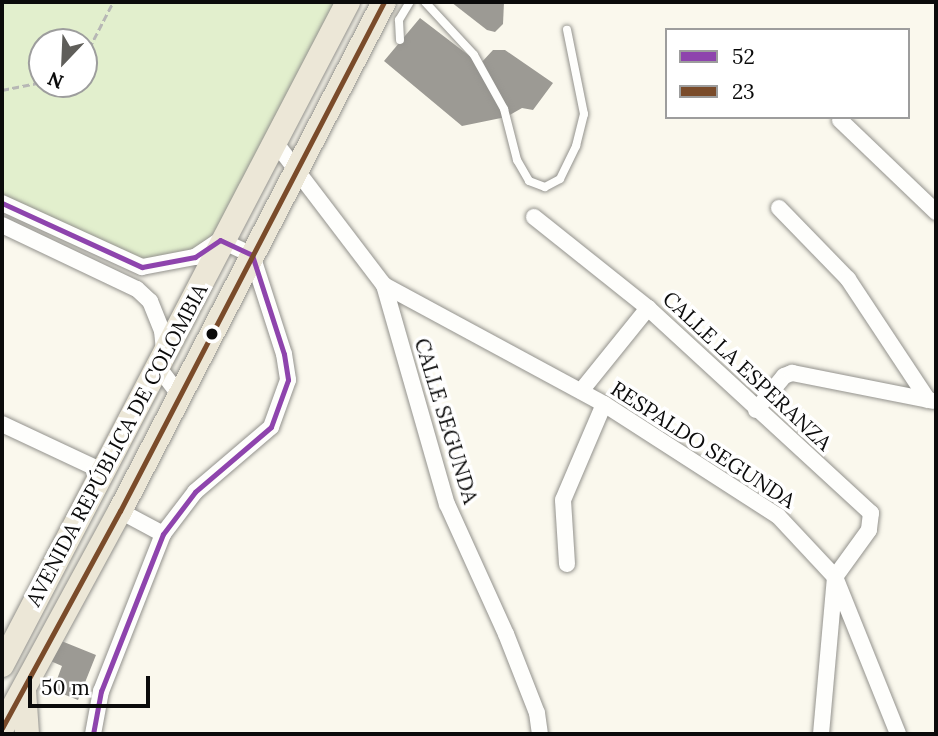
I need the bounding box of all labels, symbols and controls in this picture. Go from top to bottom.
north arrow [28,28,98,98]
legend [665,28,910,119]
text: 52 [732,43,755,70]
text: N [44,67,67,94]
text: 23 [732,78,755,105]
street label: AVENIDA REPÚBLICA DE COLOMBIA [21,279,213,611]
street label: CALLE LA ESPERANZA [657,286,837,456]
unlabelled marker [205,327,219,341]
street label: CALLE SEGUNDA [409,335,483,507]
street label: RESPALDO SEGUNDA [606,376,800,514]
scale bar [32,662,154,706]
text: 50 m [41,674,90,701]

